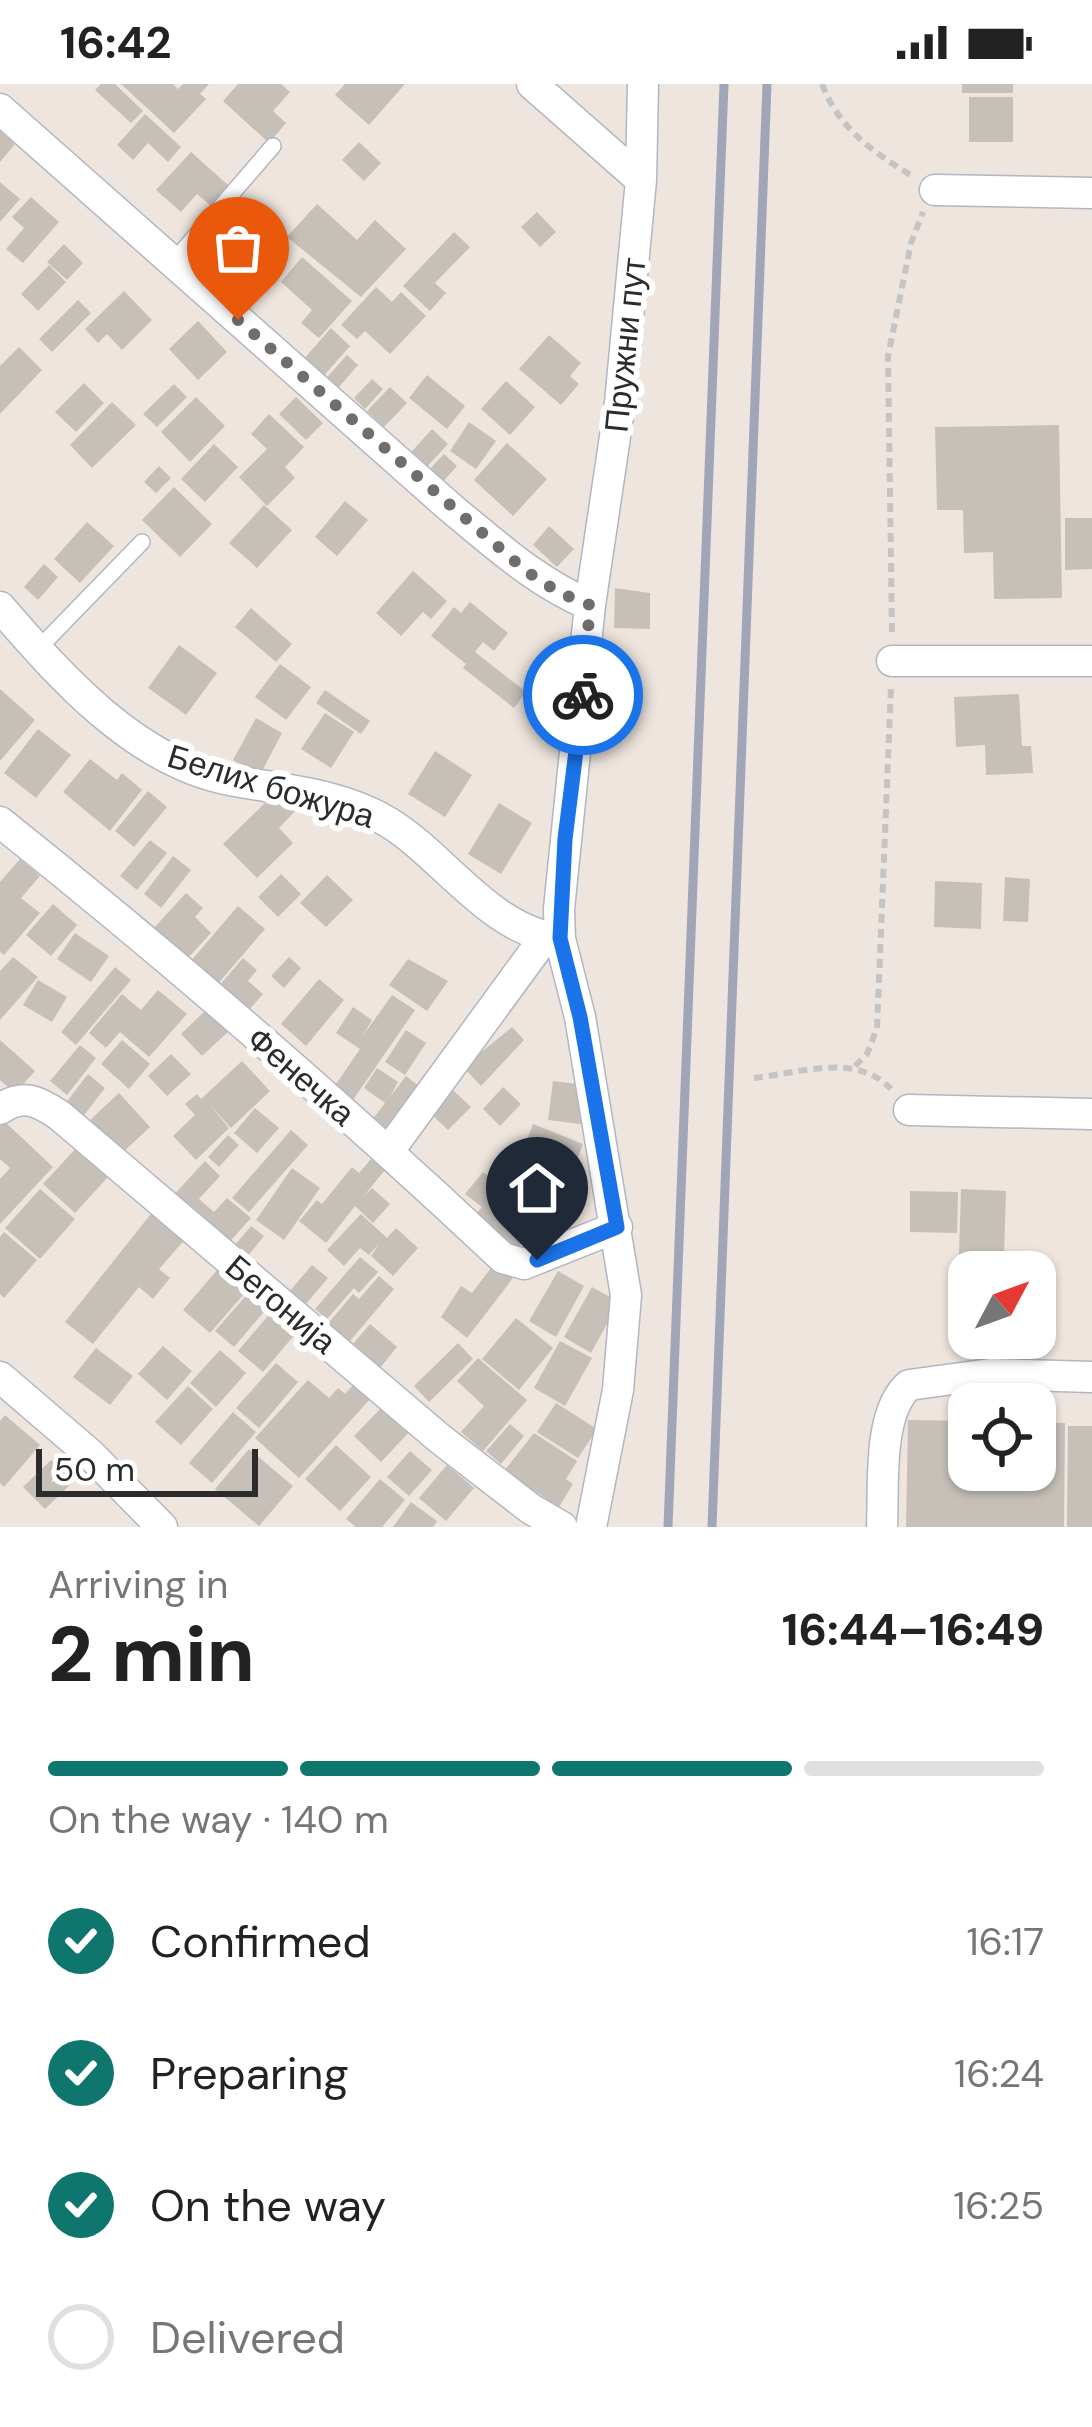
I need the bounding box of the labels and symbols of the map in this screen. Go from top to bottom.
pin [187,197,289,320]
street label: Пружни пут [594,255,656,435]
courier [523,635,643,755]
street label: Белих божура [162,734,380,838]
street label: Фенечка [238,1017,365,1135]
pin [486,1137,588,1260]
street label: Бегонија [217,1245,346,1363]
north arrow [948,1251,1056,1359]
scale bar [36,1443,258,1496]

